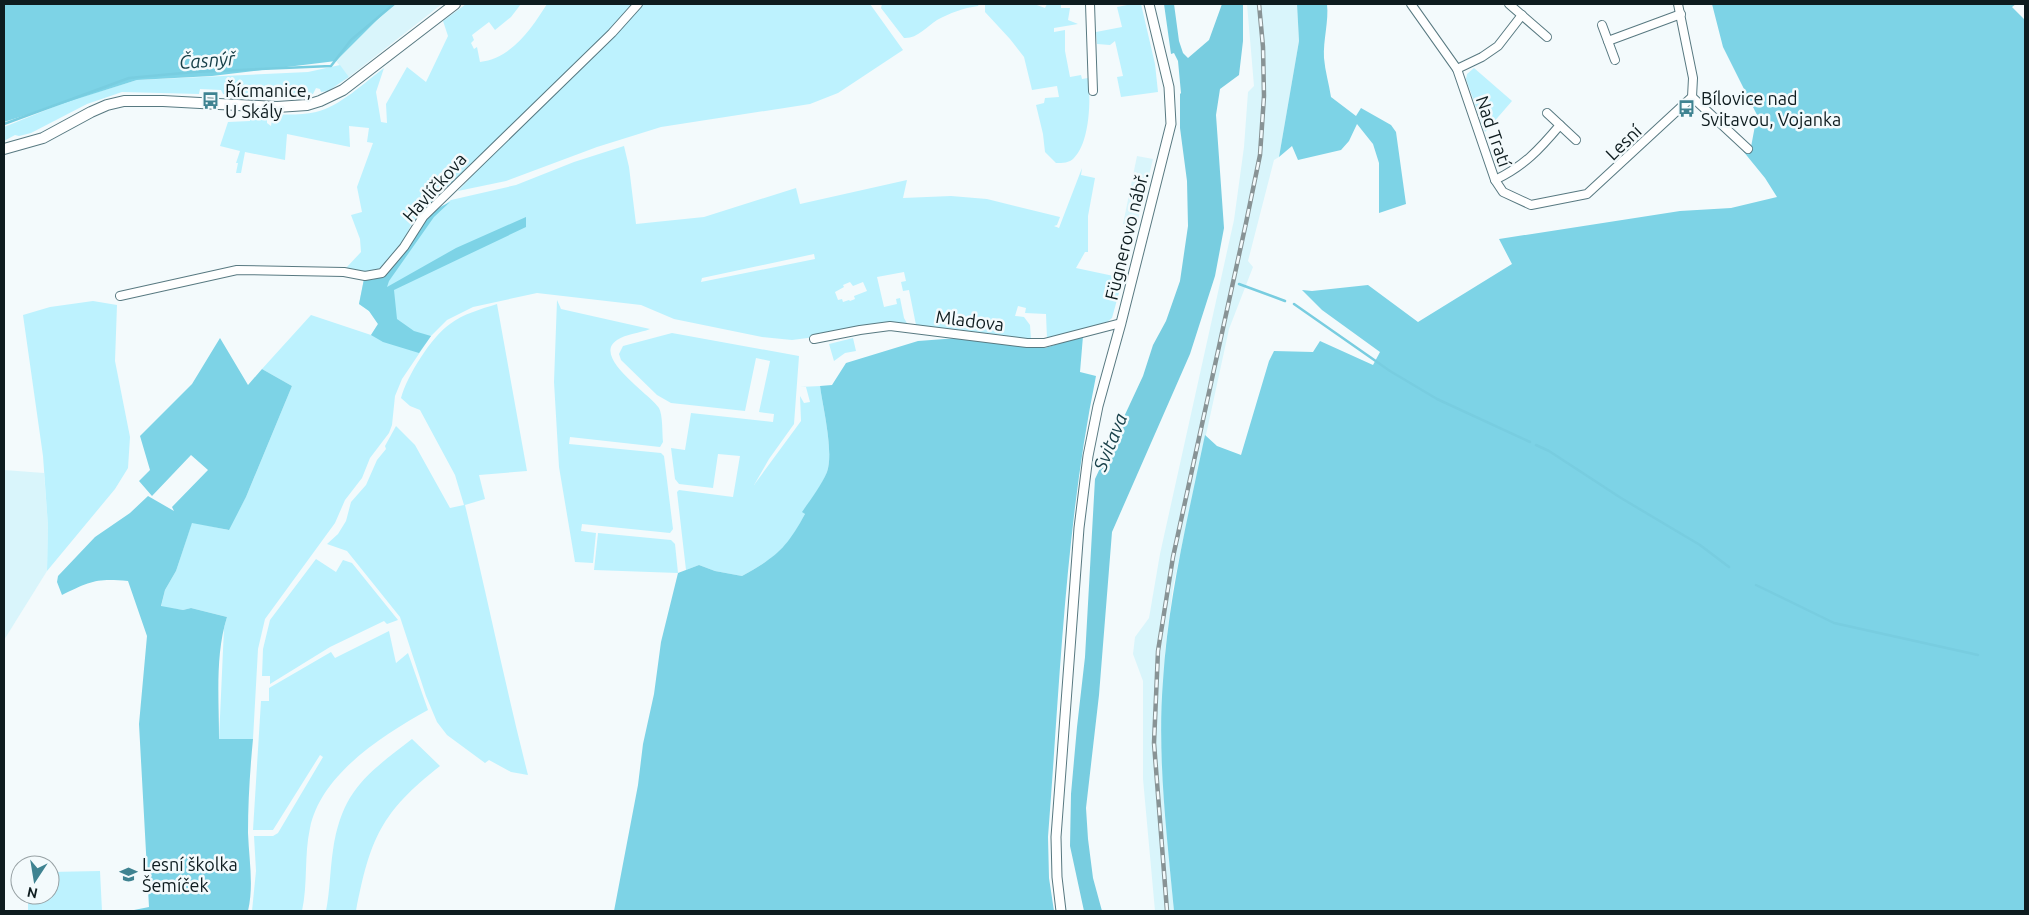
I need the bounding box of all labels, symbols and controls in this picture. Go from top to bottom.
water label: Časnýř [178,47,238,73]
place label: Řícmanice, U Skály [225,79,311,121]
place label: Bílovice nad Svitavou, Vojanka [1701,88,1841,129]
bus stop icon: Řícmanice, U Skály [201,90,221,110]
street label: Nad Tratí [1473,93,1516,170]
bus stop icon: Bílovice nad Svitavou, Vojanka [1677,98,1697,118]
street label: Lesní [1601,120,1645,164]
street label: Havlíčkova [398,149,470,225]
street label: Fügnerovo nábř. [1100,170,1152,302]
street label: Mladova [935,306,1005,334]
water label: Svitava [1088,410,1131,475]
place label: Lesní školka Šemíček [142,854,238,895]
north arrow [10,855,60,905]
school or university icon: Lesní školka Šemíček [118,864,138,884]
text: N [26,884,39,902]

